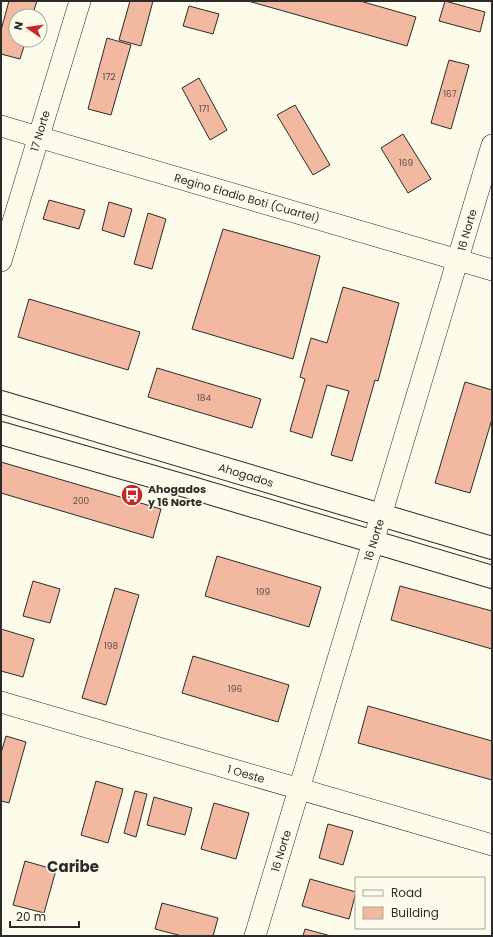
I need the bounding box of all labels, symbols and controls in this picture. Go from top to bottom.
north arrow [8,8,48,48]
text: N [10,20,27,32]
house number: 172 [103,71,115,83]
house number: 167 [443,88,457,100]
house number: 171 [199,103,209,115]
street label: 17 Norte [26,108,54,154]
house number: 169 [399,157,413,169]
street label: Regino Eladio Boti (Cuartel) [172,170,322,226]
street label: 16 Norte [453,207,481,253]
house number: 184 [197,392,211,404]
street label: Ahogados [217,459,276,491]
place label: Ahogados y 16 Norte [147,481,206,510]
bus stop icon: Ahogados y 16 Norte [119,482,145,508]
house number: 200 [73,495,90,507]
street label: 16 Norte [360,517,388,563]
house number: 199 [256,586,270,598]
house number: 198 [104,640,118,652]
house number: 196 [228,683,242,695]
street label: 1 Oeste [225,761,267,787]
street label: 16 Norte [267,828,295,874]
district label: Caribe [47,856,99,877]
legend [355,877,485,929]
text: Road [391,884,422,901]
scale bar [10,903,79,929]
text: Building [391,904,439,921]
text: 20 m [16,908,46,925]

